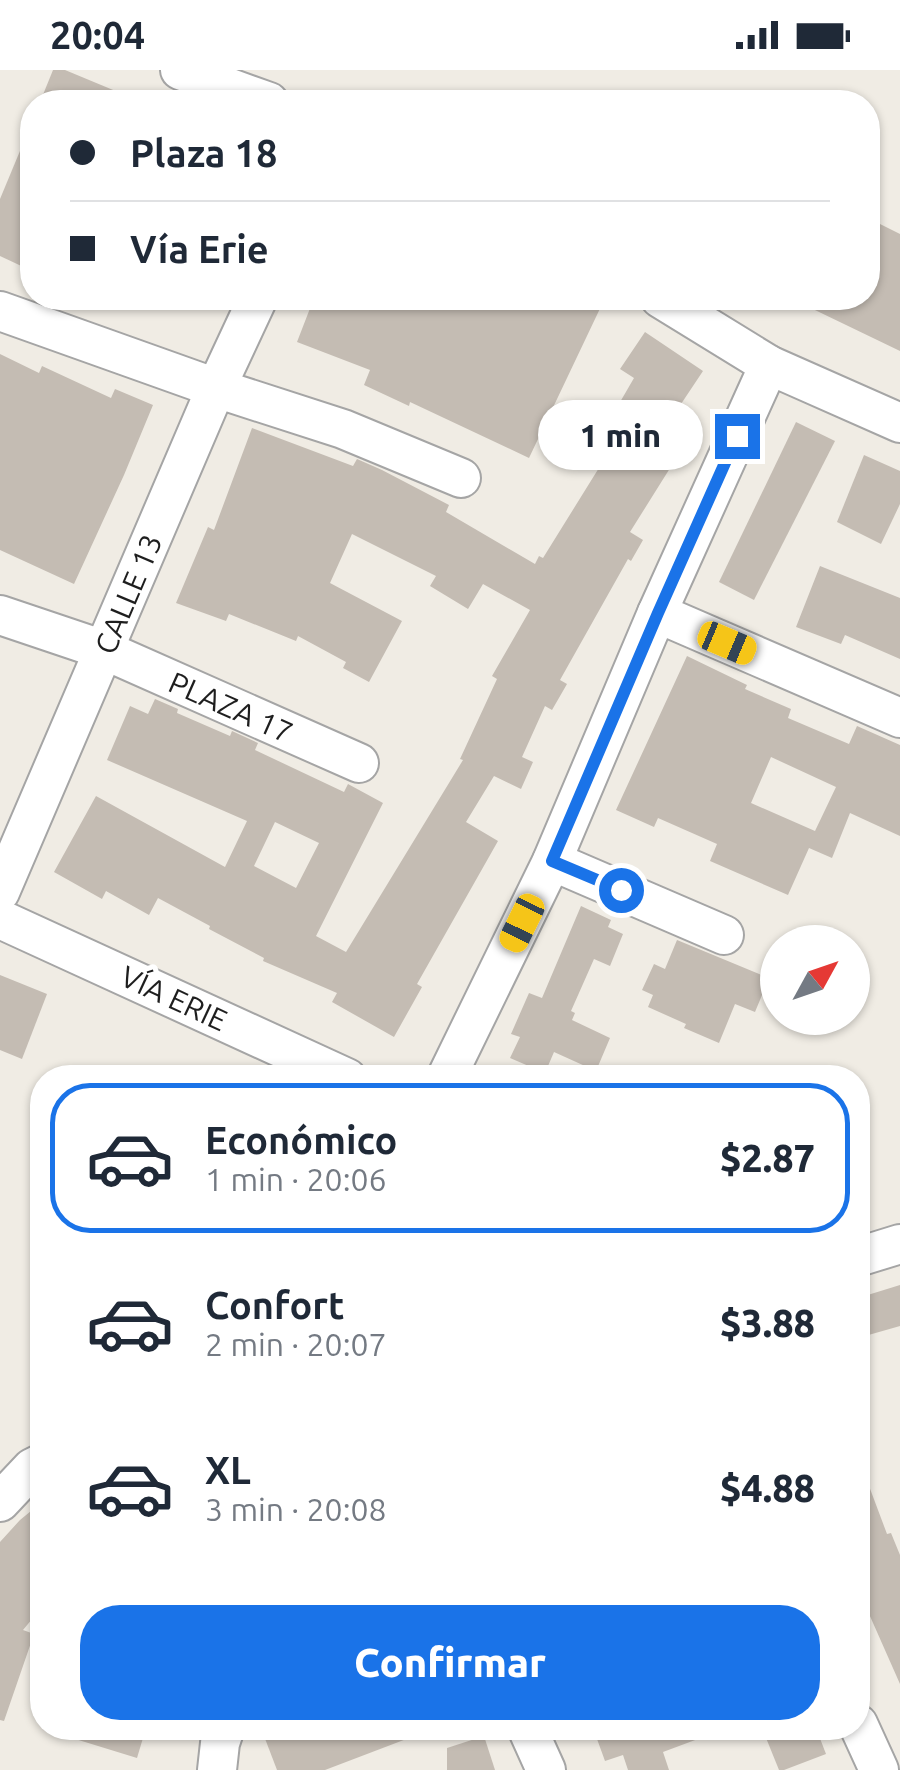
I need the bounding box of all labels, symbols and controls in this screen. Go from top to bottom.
text: 20:04 [50,14,145,56]
text: Plaza 18 [130,132,277,174]
text: Vía Erie [130,228,269,270]
callout: 1 min [537,401,702,471]
route end [715,414,760,459]
text: 1 min [580,417,661,453]
street label: CALLE 13 [88,529,168,659]
car [694,617,760,669]
street label: PLAZA 17 [164,665,298,749]
route start [599,868,644,913]
car [495,889,549,957]
north arrow [760,925,870,1035]
map controls [760,925,870,1035]
street label: VÍA ERIE [116,958,233,1037]
icon: car [85,1113,175,1203]
text: Económico [205,1119,397,1161]
text: $2.87 [720,1137,815,1179]
text: 1 min · 20:06 [205,1161,387,1197]
icon: car [85,1278,175,1368]
text: Confort [205,1284,344,1326]
text: $3.88 [720,1302,815,1344]
text: 2 min · 20:07 [205,1326,387,1362]
icon: car [85,1443,175,1533]
text: XL [205,1449,251,1491]
text: $4.88 [720,1467,815,1509]
text: 3 min · 20:08 [205,1491,387,1527]
button: Confirmar [80,1605,820,1720]

